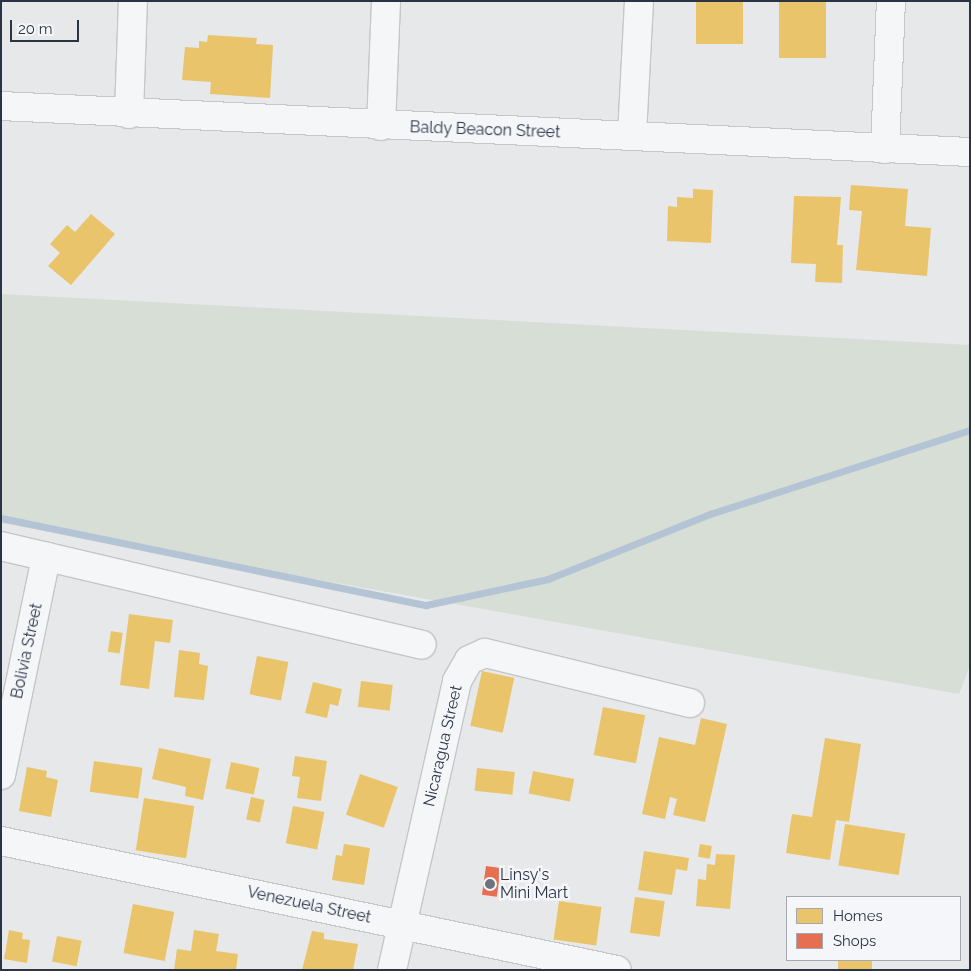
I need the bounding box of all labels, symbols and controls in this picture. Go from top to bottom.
scale bar [12,10,81,42]
text: 20 m [18,20,53,38]
street label: Baldy Beacon Street [409,118,561,142]
street label: Bolivia Street [8,601,46,701]
street label: Nicaragua Street [420,683,466,809]
place label: Linsy's Mini Mart [500,865,568,903]
marker: Linsy's Mini Mart [484,878,496,890]
street label: Venezuela Street [245,883,373,927]
legend [786,896,961,961]
text: Homes [833,907,883,925]
text: Shops [833,932,876,950]

